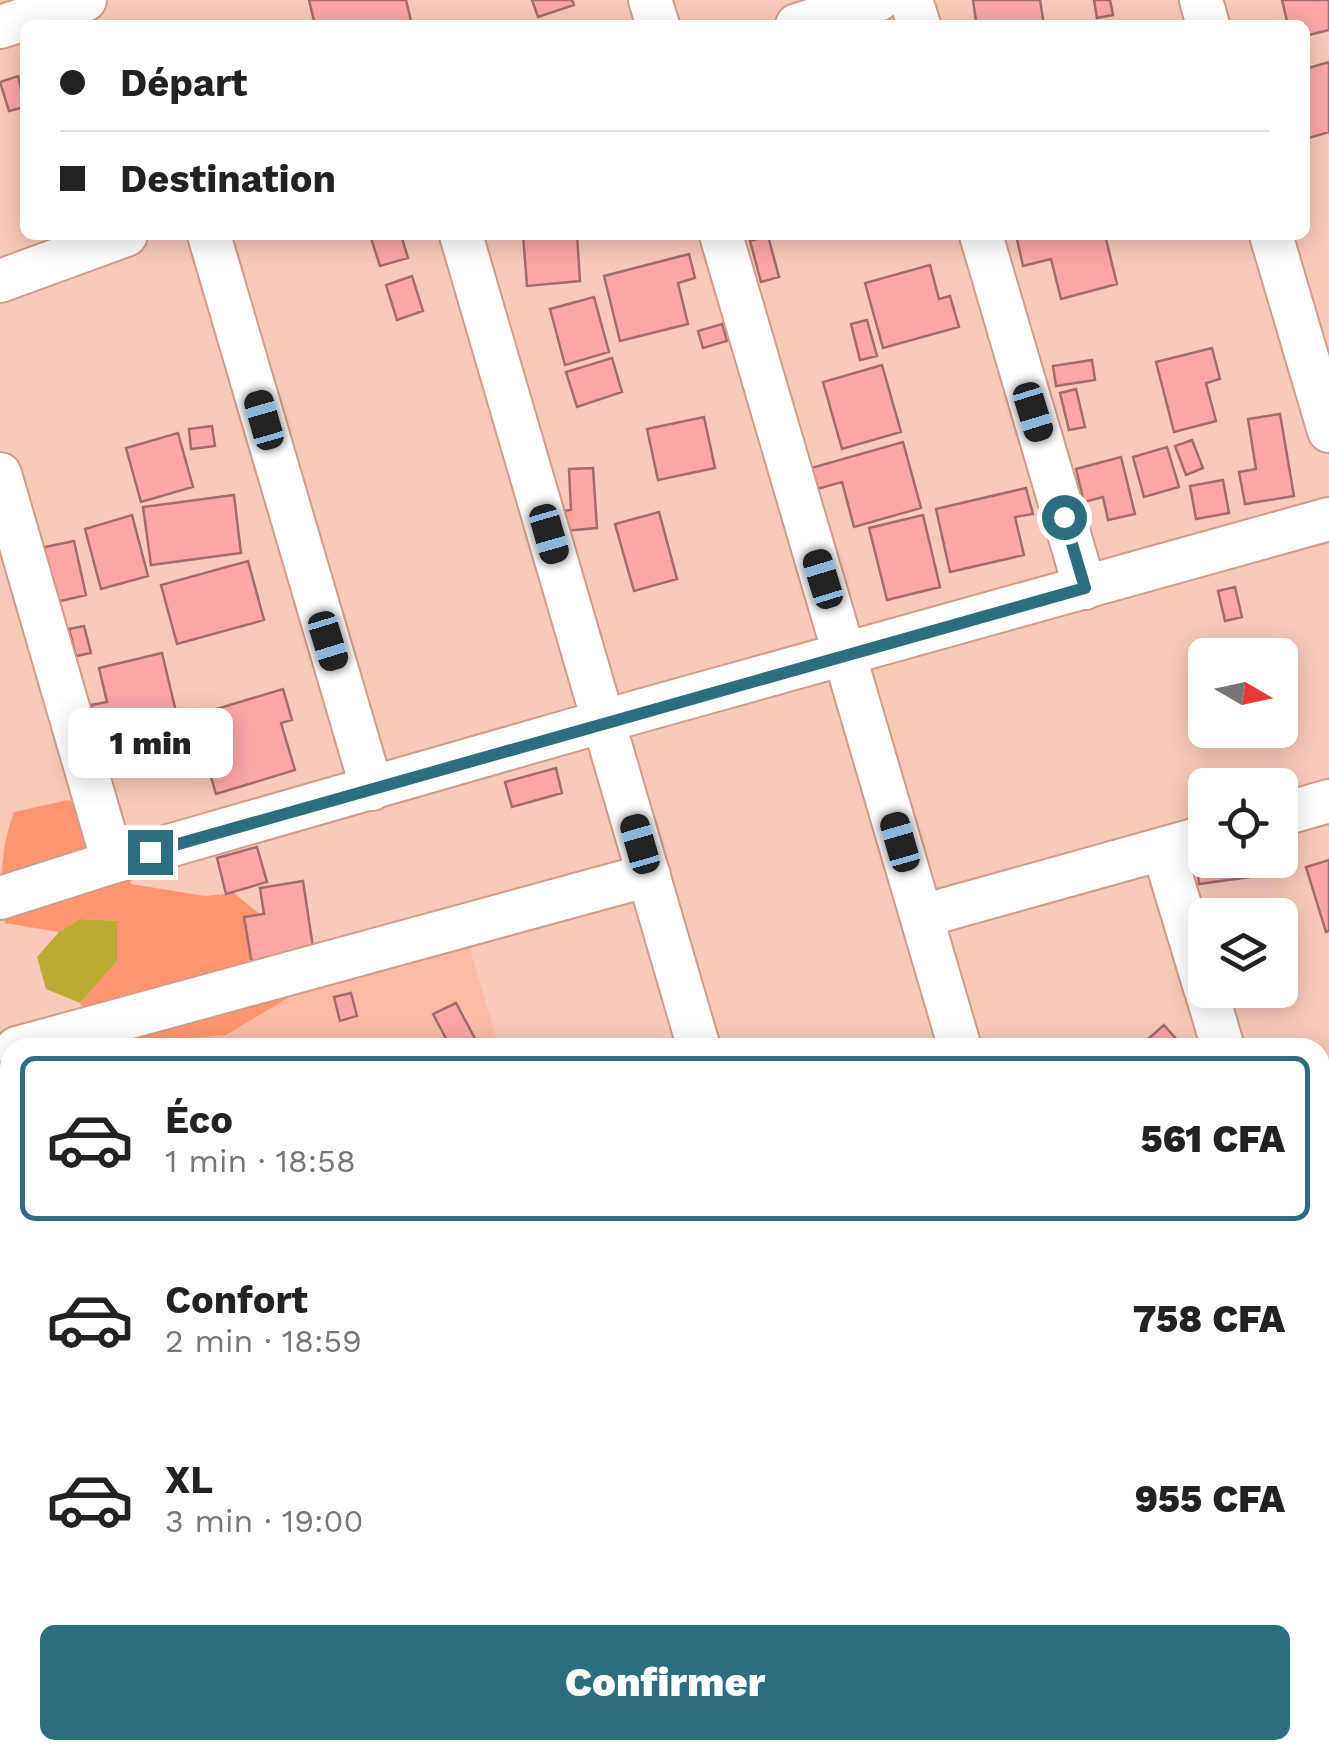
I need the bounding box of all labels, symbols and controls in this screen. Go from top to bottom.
text: Départ [120,61,247,105]
text: Destination [120,157,336,201]
car [1010,379,1056,445]
car [241,387,287,453]
route start [1042,495,1087,540]
car [526,501,572,567]
car [800,546,846,612]
car [305,608,351,674]
north arrow [1188,638,1298,748]
map controls [1188,638,1298,1008]
callout: 1 min [68,707,232,777]
text: 1 min [109,724,192,762]
button: locate [1188,768,1298,878]
car [877,809,923,875]
car [617,811,663,877]
route end [128,830,173,875]
button: layers [1188,898,1298,1008]
icon: car [45,1094,135,1184]
text: Éco [165,1098,233,1142]
text: 561 CFA [1140,1117,1285,1161]
text: 1 min · 18:58 [165,1142,356,1180]
icon: car [45,1274,135,1364]
text: Confort [165,1278,308,1322]
text: 758 CFA [1133,1297,1285,1341]
text: 2 min · 18:59 [165,1322,362,1360]
icon: car [45,1454,135,1544]
text: XL [165,1458,213,1502]
text: 955 CFA [1135,1477,1285,1521]
text: 3 min · 19:00 [165,1502,363,1540]
button: Confirmer [40,1625,1290,1740]

